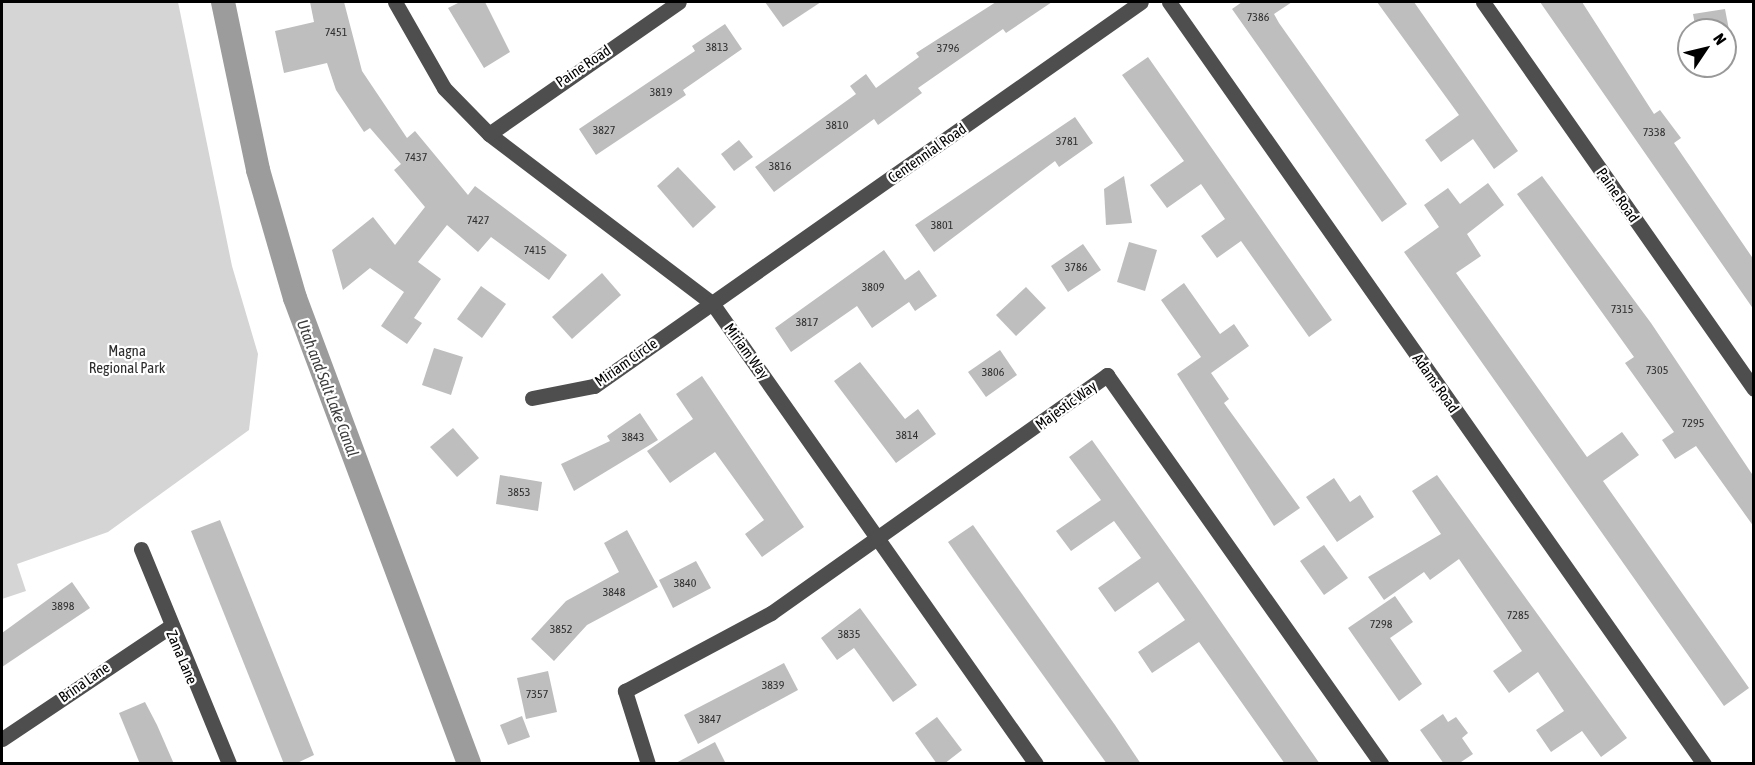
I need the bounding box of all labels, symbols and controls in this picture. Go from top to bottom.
house number: 7386 [1247,11,1269,25]
north arrow [1677,18,1737,78]
house number: 7451 [325,26,347,40]
text: N [1710,30,1730,48]
street label: Paine Road [552,41,614,91]
house number: 3813 [706,41,728,55]
house number: 3796 [937,42,959,56]
house number: 3819 [650,86,672,100]
house number: 3810 [826,119,848,133]
street label: Centennial Road [884,119,970,187]
house number: 3827 [593,124,615,138]
house number: 7338 [1643,126,1665,140]
house number: 3781 [1056,135,1078,149]
house number: 7437 [405,151,427,165]
house number: 3816 [769,160,791,174]
street label: Paine Road [1593,164,1643,226]
house number: 7427 [467,214,489,228]
house number: 3801 [931,219,953,233]
house number: 7415 [524,244,546,258]
house number: 3786 [1065,261,1087,275]
house number: 3809 [862,281,884,295]
house number: 7315 [1611,303,1633,317]
house number: 3817 [796,316,818,330]
water label: Utah and Salt Lake Canal [293,317,363,459]
street label: Miriam Way [721,320,773,382]
street label: Miriam Circle [591,334,661,390]
park label: Magna Regional Park [89,341,165,376]
street label: Adams Road [1409,350,1463,416]
house number: 7305 [1646,364,1668,378]
house number: 3806 [982,366,1004,380]
street label: Majestic Way [1032,377,1100,433]
house number: 7295 [1682,417,1704,431]
house number: 3814 [896,429,918,443]
house number: 3843 [622,431,644,445]
house number: 3853 [508,486,530,500]
house number: 3840 [674,577,696,591]
house number: 3848 [603,586,625,600]
house number: 3898 [52,600,74,614]
house number: 7285 [1507,609,1529,623]
house number: 7298 [1370,618,1392,632]
house number: 3852 [550,623,572,637]
street label: Zana Lane [163,627,201,687]
house number: 3835 [838,628,860,642]
street label: Brina Lane [55,658,113,706]
house number: 3839 [762,679,784,693]
house number: 7357 [526,688,548,702]
house number: 3847 [699,713,721,727]

